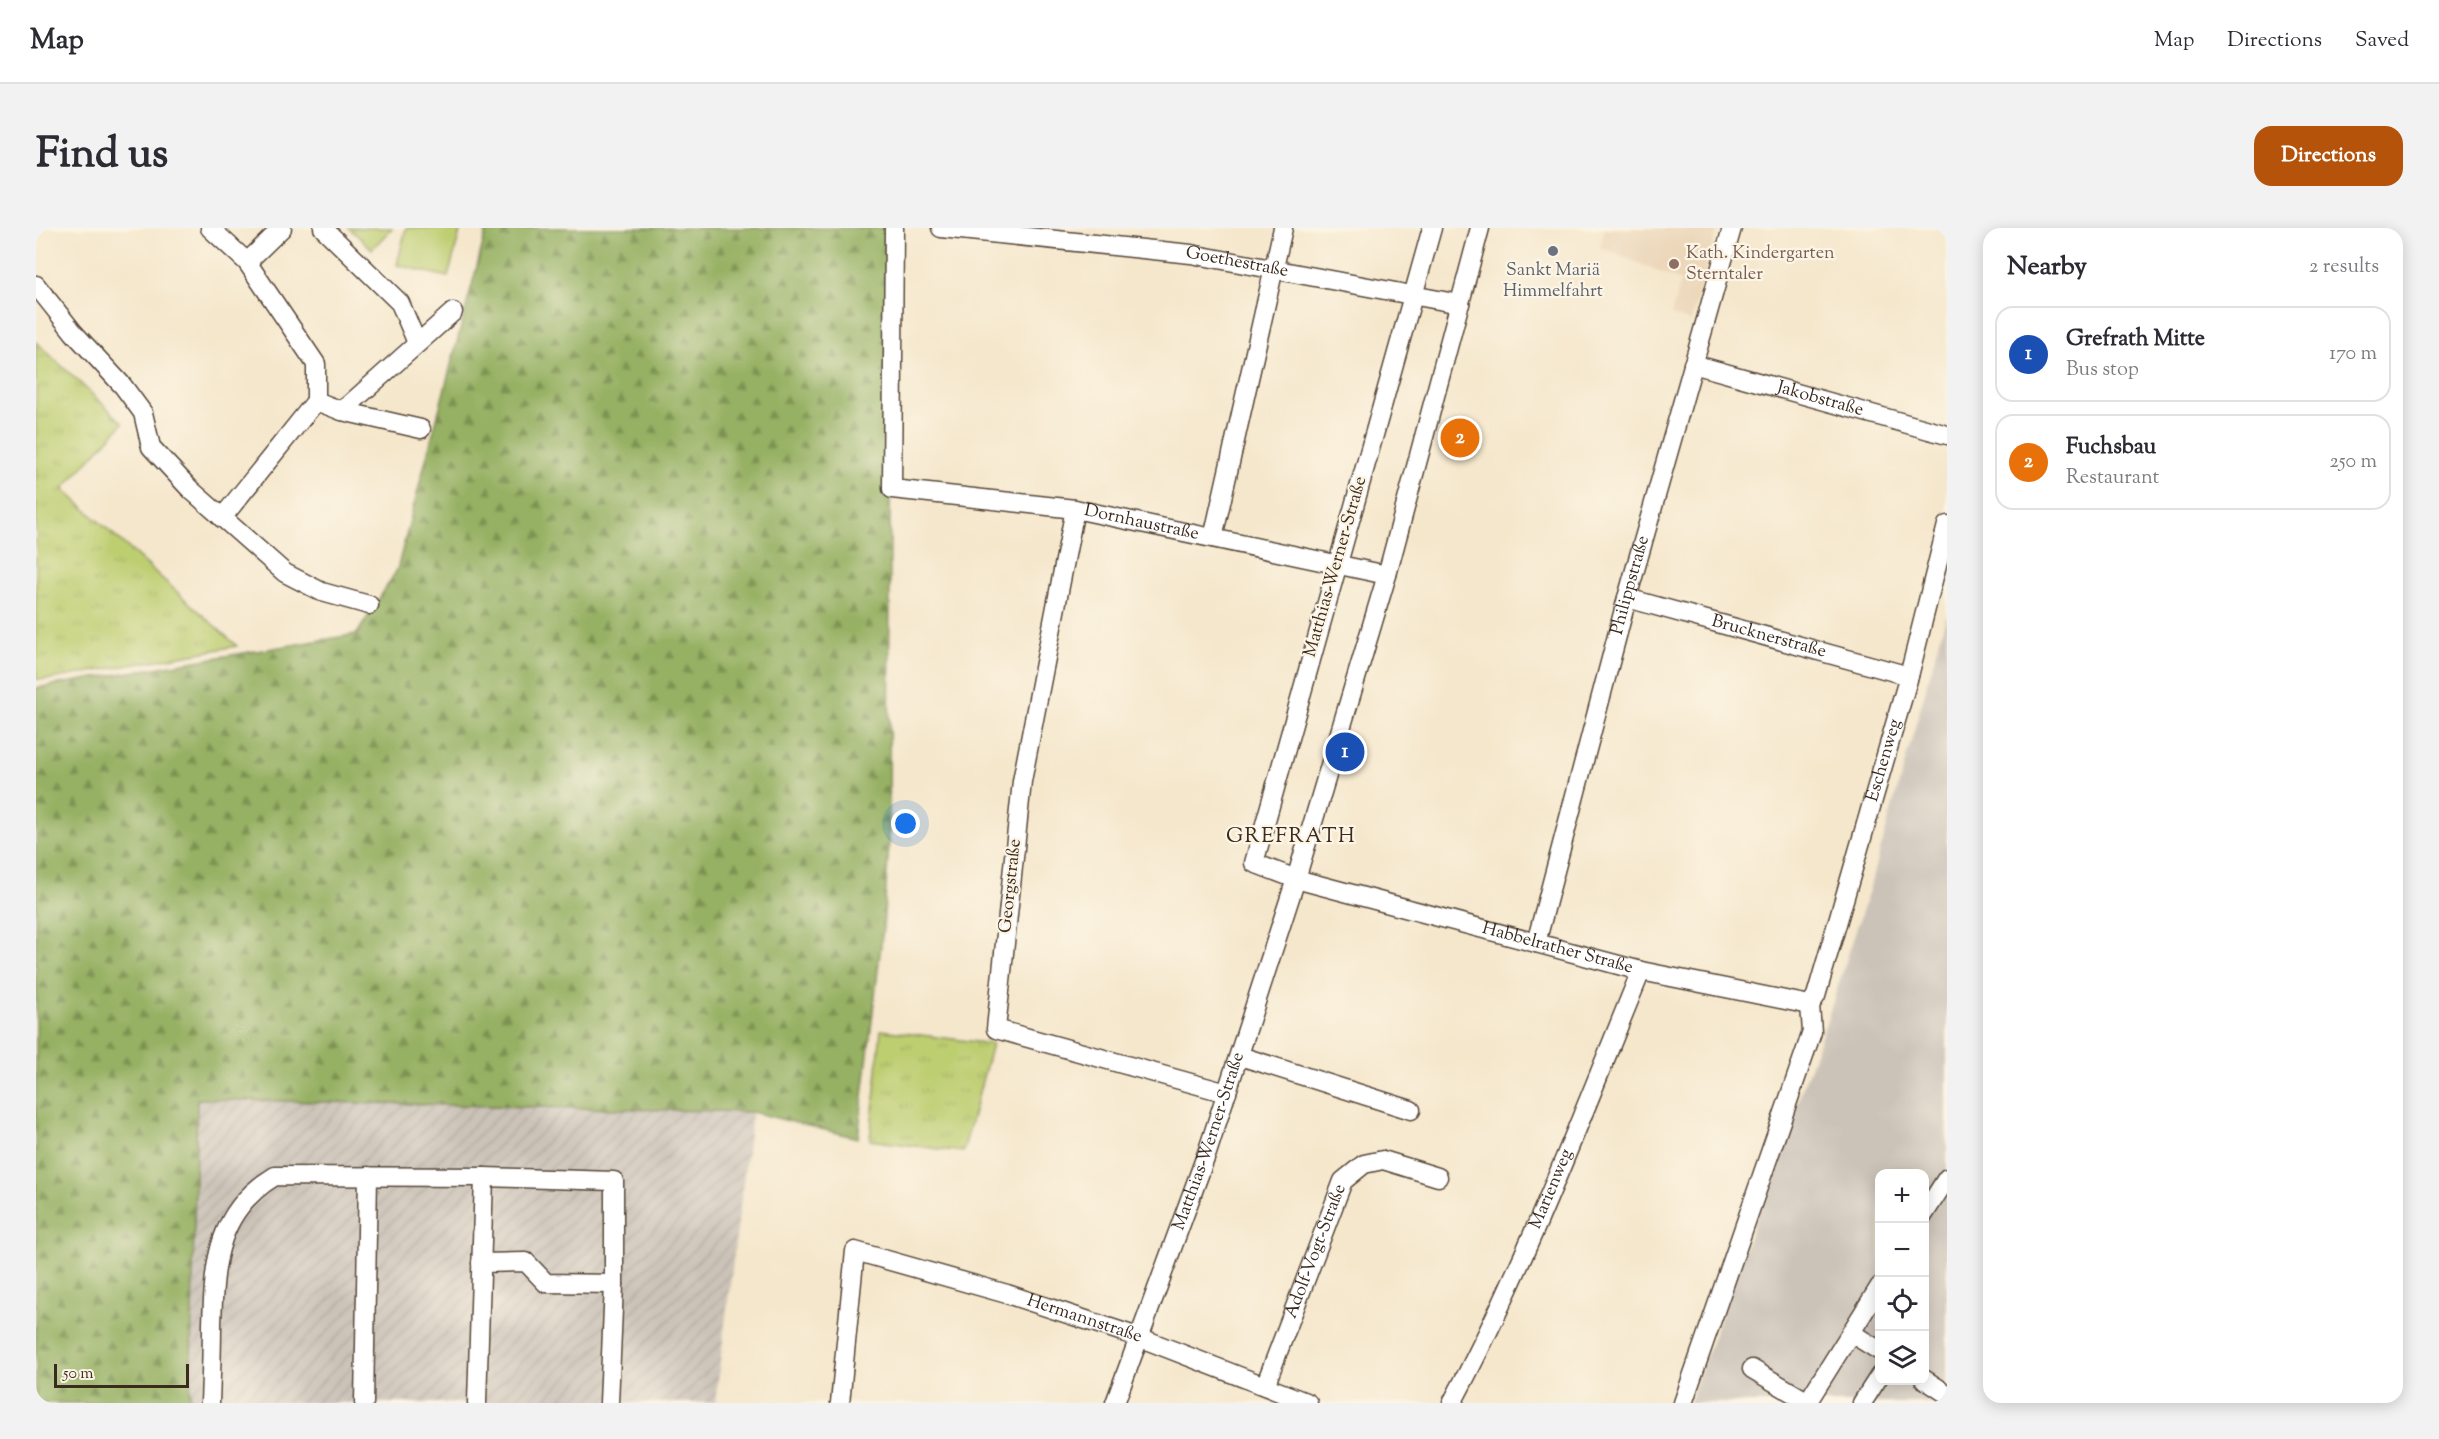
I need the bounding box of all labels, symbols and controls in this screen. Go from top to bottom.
text: Map [30,21,84,61]
text: Map [2154,26,2194,56]
text: Directions [2227,26,2322,56]
text: Saved [2355,26,2409,56]
text: Find us [36,126,168,186]
button: Directions [2254,126,2403,186]
street label: Goethestraße [1183,240,1290,285]
place label: Kath. Kindergarten Sterntaler [1686,241,1835,288]
marker: Sankt Mariä Himmelfahrt [1546,244,1560,258]
text: Nearby [2007,249,2087,286]
text: 2 results [2309,253,2379,282]
marker: Kath. Kindergarten Sterntaler [1667,257,1681,271]
place label: Sankt Mariä Himmelfahrt [1503,258,1603,305]
text: Grefrath Mitte [2066,324,2205,356]
text: 1 [2025,340,2032,369]
text: 170 m [2329,340,2377,369]
text: Bus stop [2066,356,2139,385]
street label: Jakobstraße [1773,375,1866,424]
pin: 2 [1440,416,1480,460]
text: Fuchsbau [2066,432,2156,464]
text: 2 [2024,448,2033,477]
text: 250 m [2329,448,2377,477]
text: Restaurant [2066,464,2159,493]
street label: Matthias-Werner-Straße [1298,474,1374,660]
street label: Dornhaustraße [1082,498,1201,548]
street label: Philippstraße [1605,533,1657,638]
street label: Brucknerstraße [1708,609,1829,665]
street label: Eschenweg [1860,716,1909,805]
pin: 1 [1326,730,1364,774]
your location [891,809,920,838]
district label: GREFRATH [1226,822,1356,852]
street label: Georgstraße [993,838,1029,934]
street label: Habbelrather Straße [1479,916,1636,981]
street label: Matthias-Werner-Straße [1167,1049,1252,1234]
street label: Marienweg [1523,1145,1580,1234]
map controls [1875,1169,1929,1385]
button: + [1875,1169,1929,1223]
street label: Adolf-Vogt-Straße [1279,1180,1354,1322]
button: − [1875,1223,1929,1277]
button: locate [1875,1277,1929,1331]
street label: Hermannstraße [1023,1288,1145,1350]
button: layers [1875,1331,1929,1385]
scale bar [54,1361,189,1388]
text: 50 m [63,1363,94,1386]

